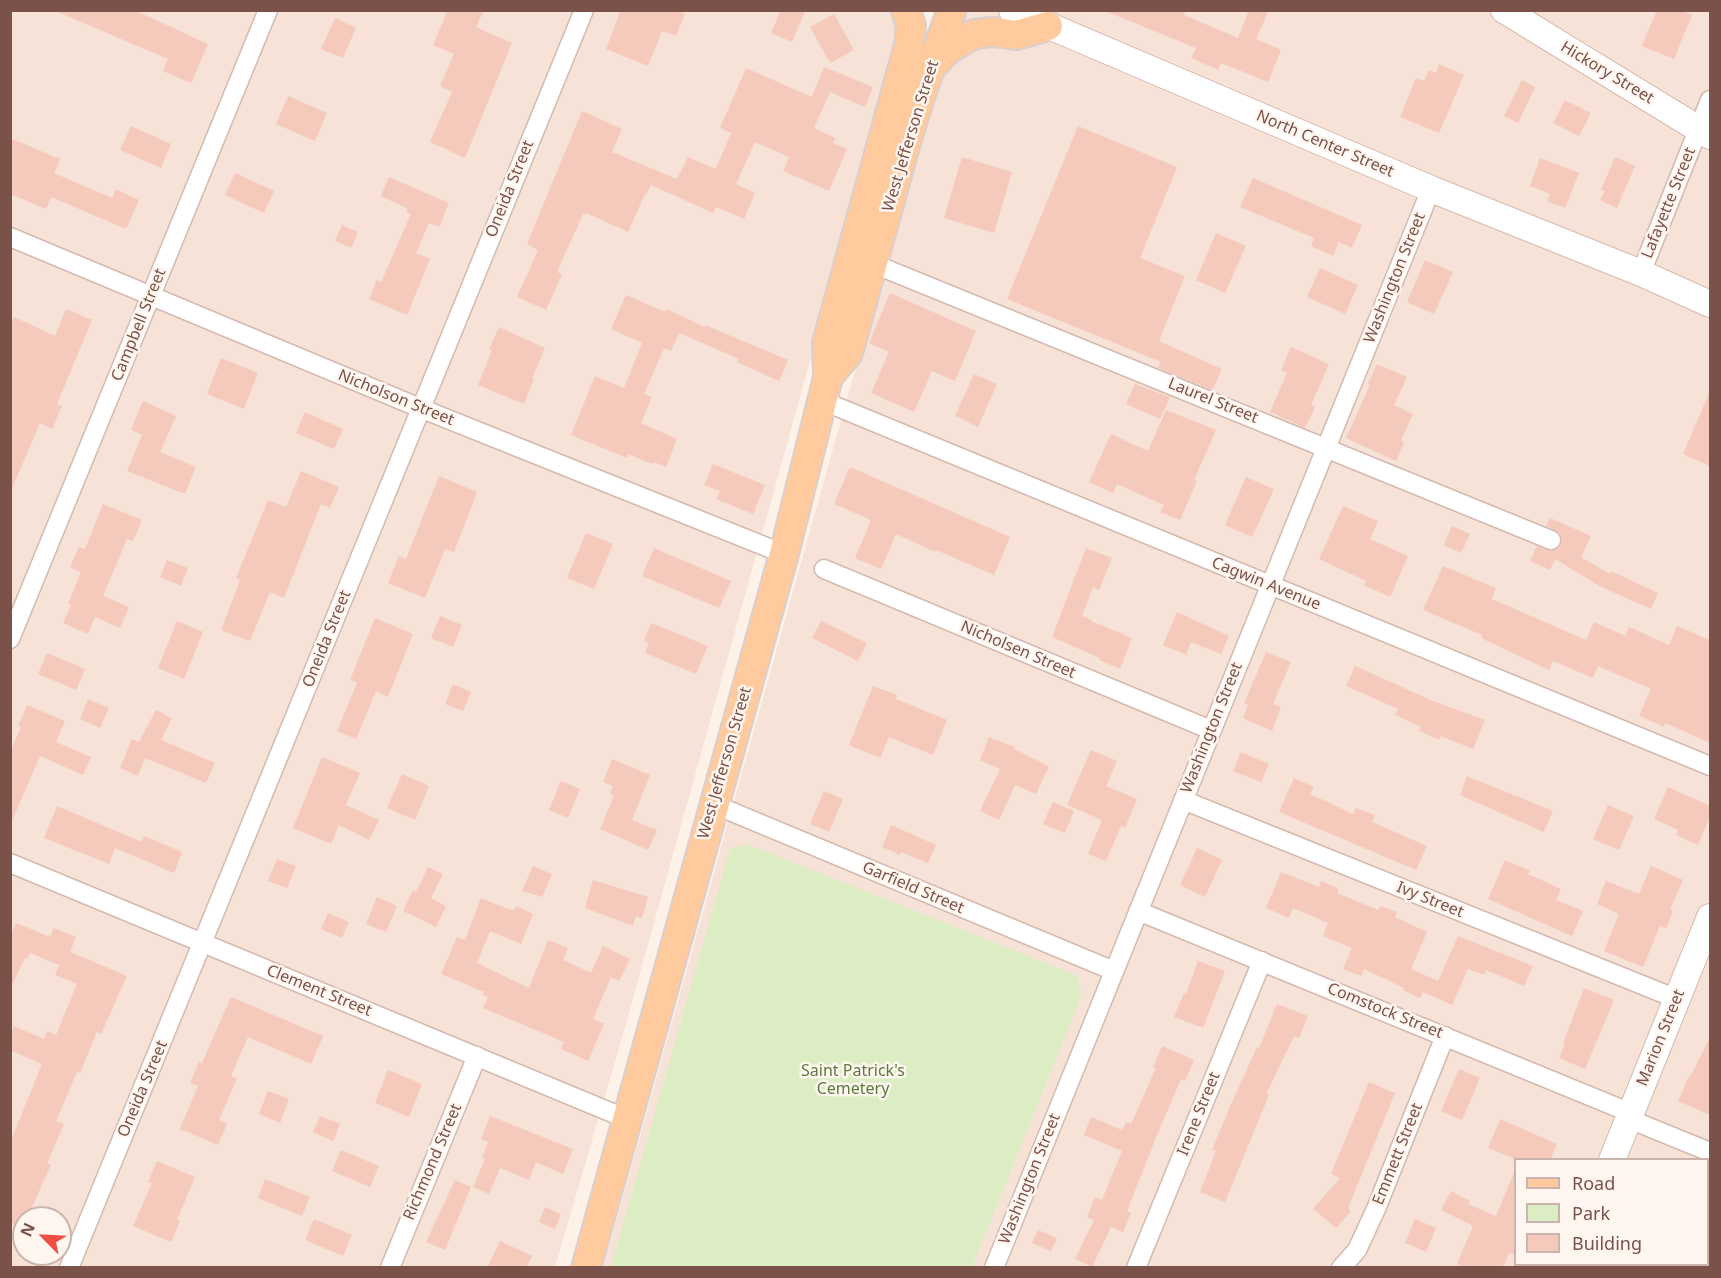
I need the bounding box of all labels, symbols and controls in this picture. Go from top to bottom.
street label: Hickory Street [1557,38,1657,108]
street label: West Jefferson Street [879,58,943,214]
street label: North Center Street [1253,106,1397,182]
street label: Oneida Street [482,138,538,240]
street label: Lafayette Street [1638,144,1700,262]
street label: Washington Street [1360,210,1430,346]
street label: Campbell Street [108,266,170,384]
street label: Nicholson Street [335,366,457,430]
street label: Laurel Street [1165,374,1261,428]
street label: Cagwin Avenue [1209,553,1323,615]
street label: Oneida Street [299,588,355,690]
street label: Nicholsen Street [958,617,1078,683]
street label: Washington Street [1177,660,1247,796]
street label: West Jefferson Street [694,685,756,841]
street label: Garfield Street [859,858,967,918]
street label: Ivy Street [1394,878,1466,922]
street label: Clement Street [264,961,374,1021]
street label: Comstock Street [1324,979,1446,1043]
street label: Marion Street [1633,987,1689,1089]
street label: Oneida Street [114,1038,172,1140]
park label: Saint Patrick's Cemetery [801,1061,905,1099]
street label: Irene Street [1174,1069,1224,1159]
street label: Emmett Street [1369,1100,1427,1208]
street label: Richmond Street [400,1101,466,1223]
street label: Washington Street [995,1111,1065,1247]
legend [1514,1158,1709,1266]
text: Road [1572,1171,1615,1195]
text: Park [1572,1201,1610,1225]
north arrow [12,1206,72,1266]
text: N [15,1219,40,1240]
text: Building [1572,1231,1642,1255]

